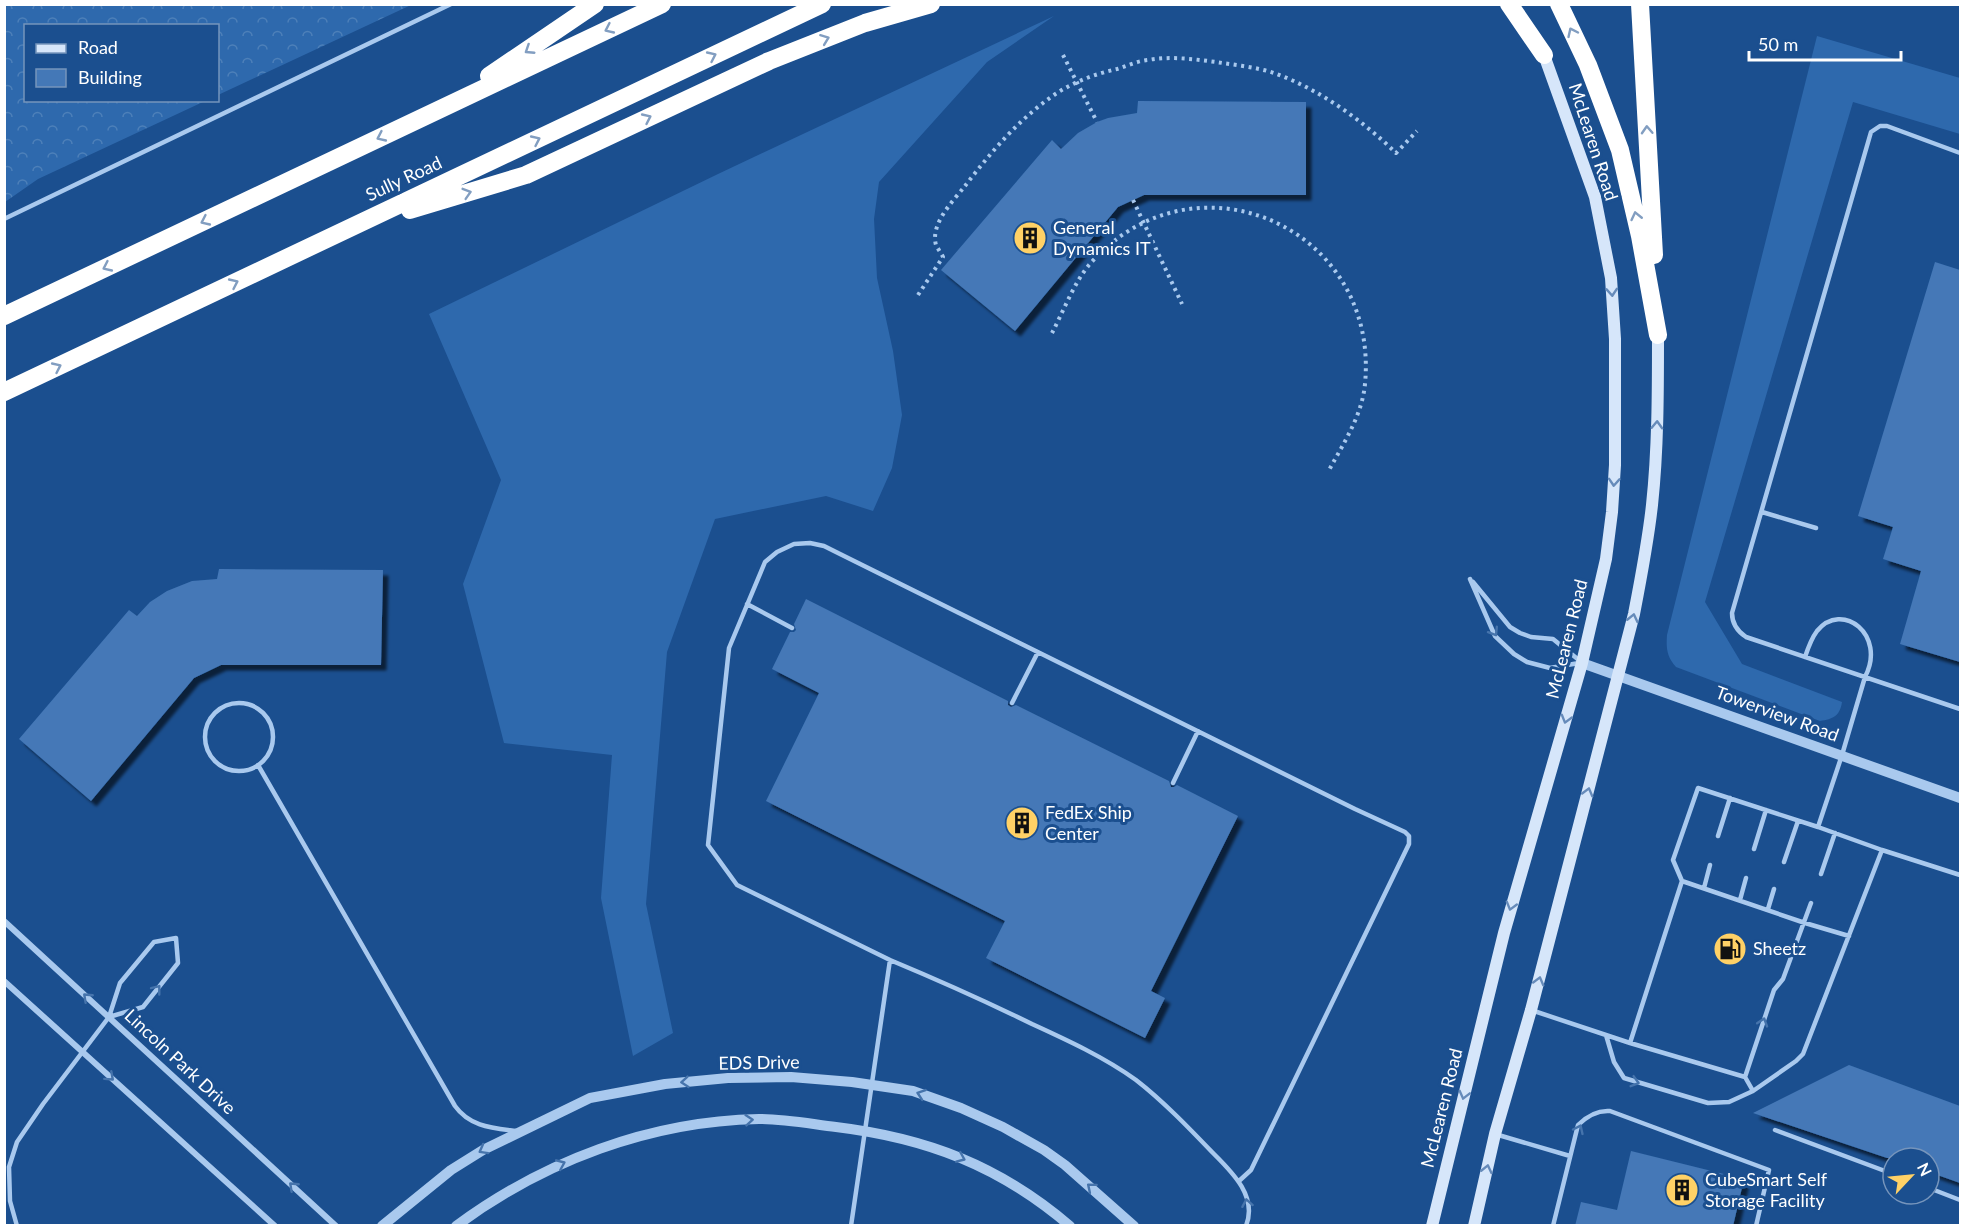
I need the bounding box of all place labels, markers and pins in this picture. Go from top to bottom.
place label: General Dynamics IT [1053,216,1151,259]
building icon: General Dynamics IT [1012,220,1048,256]
place label: FedEx Ship Center [1045,801,1132,844]
building icon: FedEx Ship Center [1004,805,1040,841]
fuel station icon: Sheetz [1712,931,1748,967]
place label: Sheetz [1753,937,1806,959]
place label: CubeSmart Self Storage Facility [1705,1168,1828,1211]
building icon: CubeSmart Self Storage Facility [1664,1172,1700,1208]

